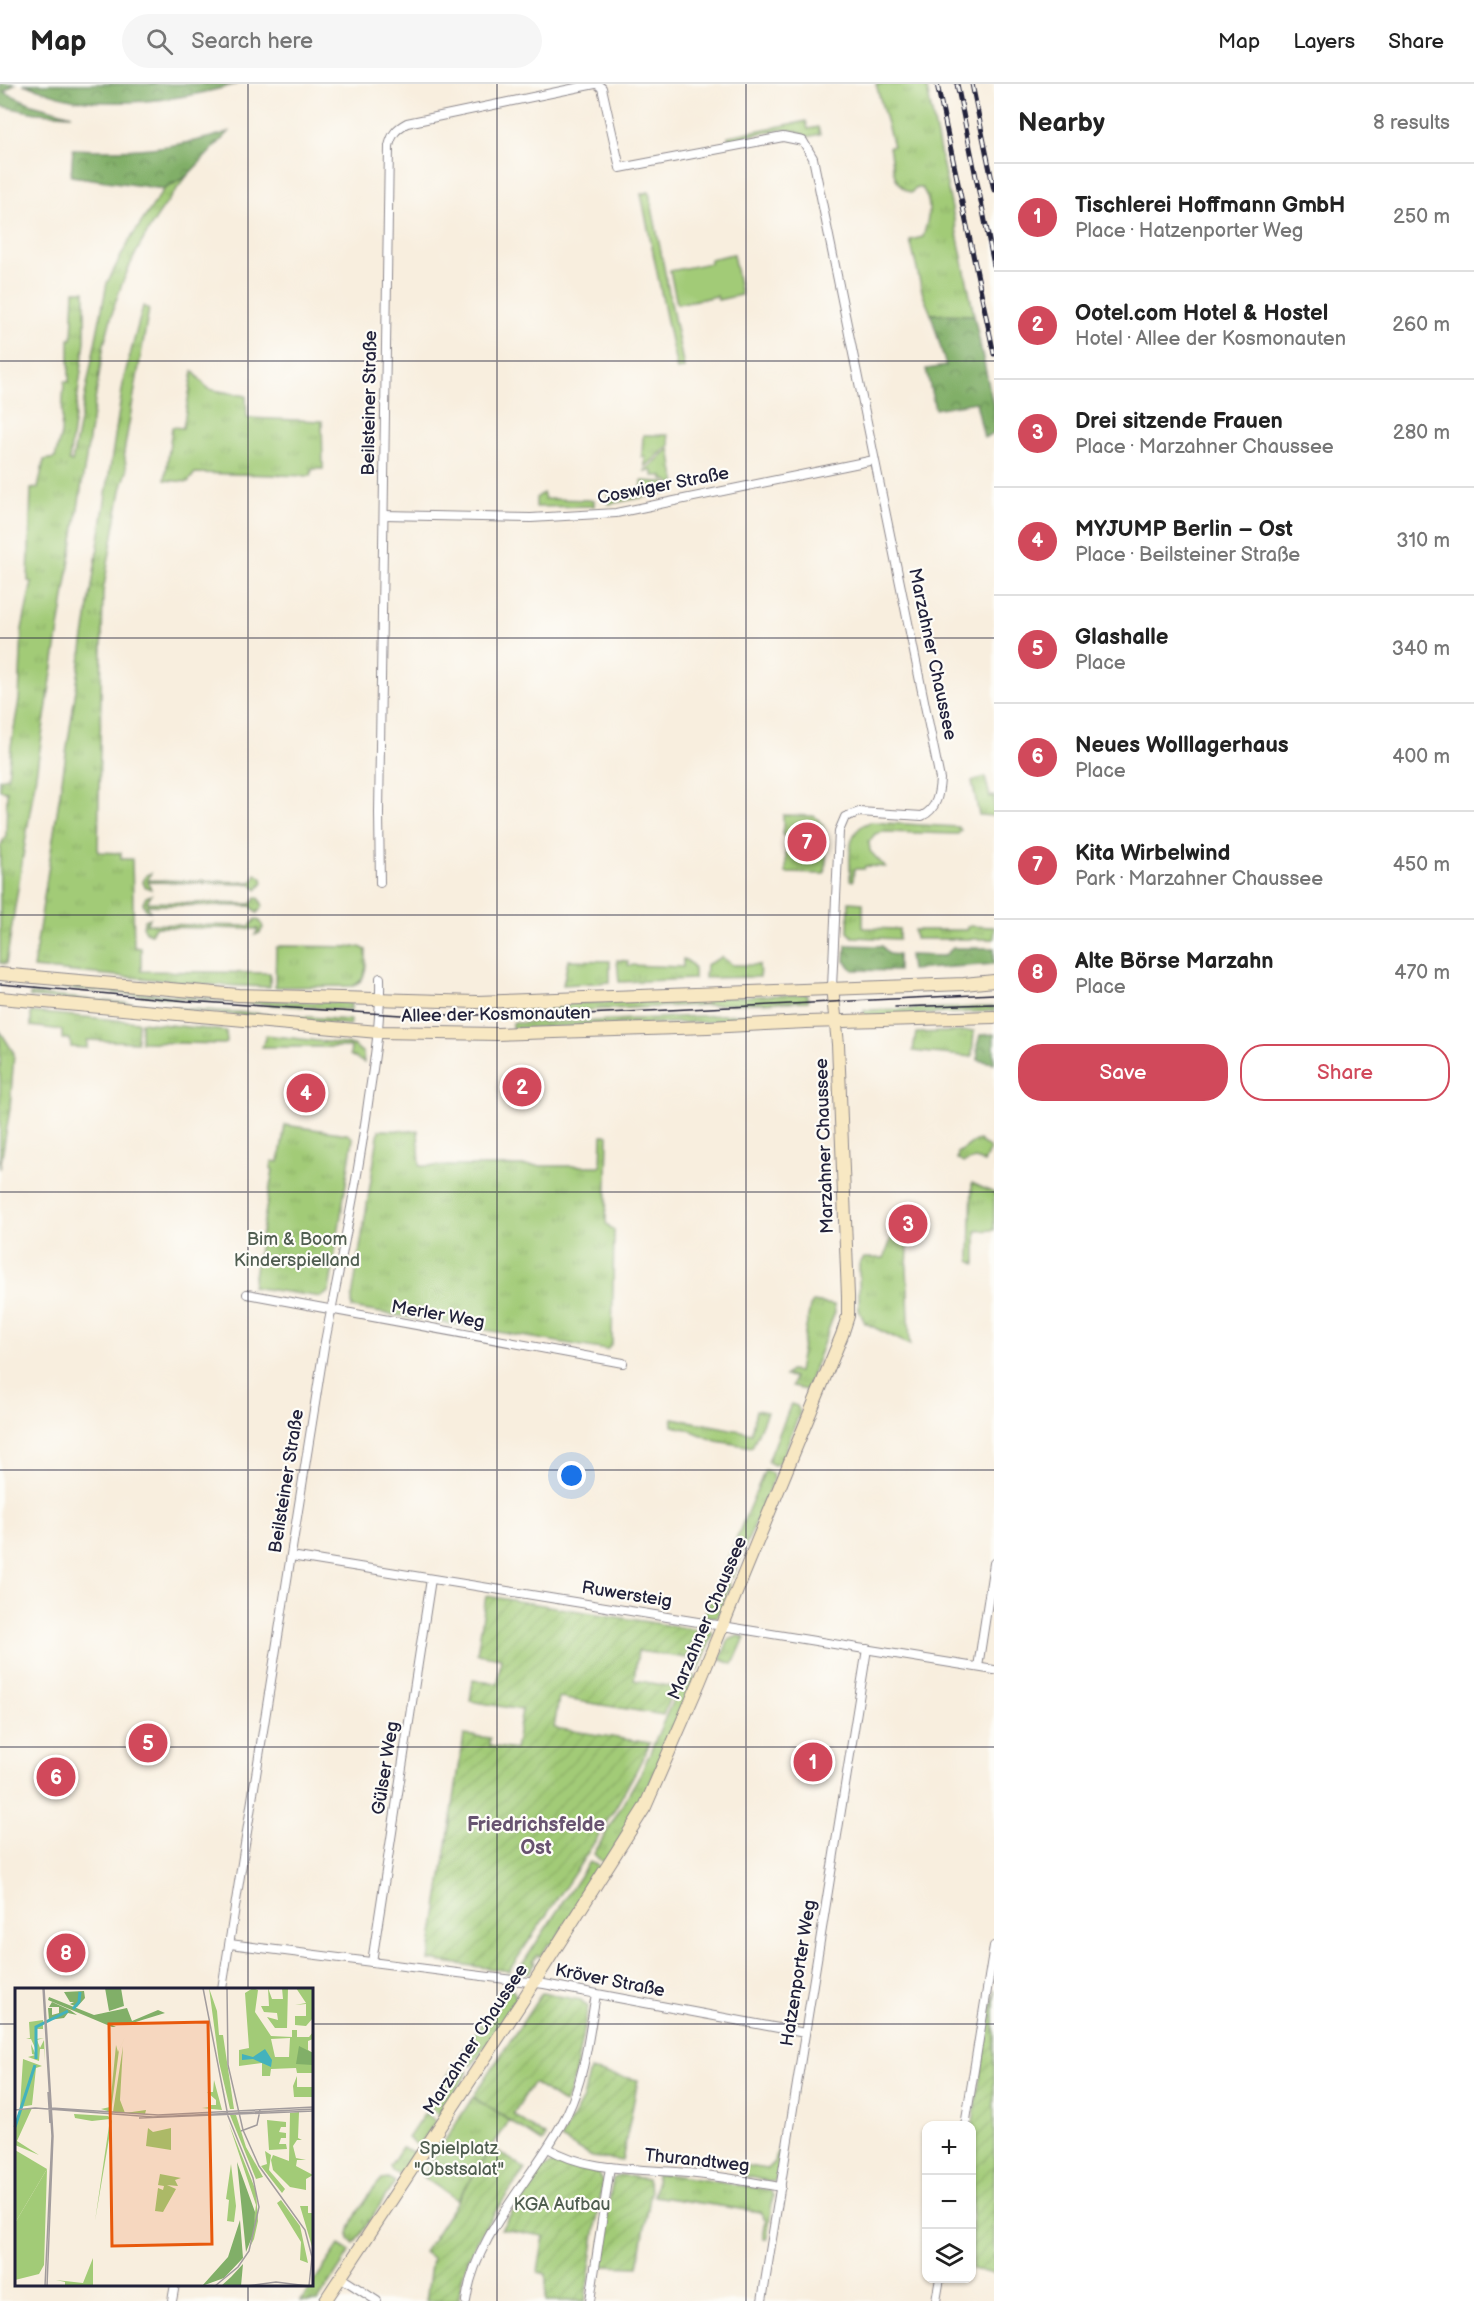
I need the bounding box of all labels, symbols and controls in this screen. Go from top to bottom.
search box [122,14,542,68]
text: Map [30,25,86,58]
icon: search [143,25,176,58]
text: Search here [191,28,313,55]
text: Map [1218,29,1260,54]
text: Layers [1293,29,1355,54]
text: Share [1388,29,1444,54]
text: Nearby [1018,108,1105,139]
text: 8 results [1373,111,1450,135]
text: Tischlerei Hoffmann GmbH [1075,192,1345,219]
text: 1 [1033,205,1042,229]
text: 250 m [1393,205,1450,229]
text: Place · Hatzenporter Weg [1075,219,1303,243]
text: Ootel.com Hotel & Hostel [1075,300,1328,327]
text: 2 [1032,313,1043,337]
text: 260 m [1392,313,1450,337]
text: Hotel · Allee der Kosmonauten [1075,327,1346,351]
street label: Beilsteiner Straße [358,330,381,476]
text: Drei sitzende Frauen [1075,408,1283,435]
text: 3 [1032,421,1043,445]
text: 280 m [1393,421,1450,445]
text: Place · Marzahner Chaussee [1075,435,1334,459]
street label: Coswiger Straße [595,462,731,509]
text: MYJUMP Berlin – Ost [1075,516,1293,543]
text: 4 [1032,529,1043,553]
text: 310 m [1396,529,1450,553]
text: Place · Beilsteiner Straße [1075,543,1300,567]
street label: Marzahner Chaussee [904,566,961,742]
text: Glashalle [1075,624,1168,651]
text: 5 [1032,637,1043,661]
text: 340 m [1392,637,1450,661]
text: Place [1075,651,1126,675]
text: Neues Wolllagerhaus [1075,732,1289,759]
text: 6 [1031,745,1044,769]
text: 400 m [1392,745,1450,769]
text: Place [1075,759,1126,783]
pin: 7 [788,820,826,864]
text: Kita Wirbelwind [1075,840,1230,867]
text: 7 [1032,853,1043,877]
text: 450 m [1393,853,1450,877]
text: Park · Marzahner Chaussee [1075,867,1323,891]
text: Alte Börse Marzahn [1075,948,1273,975]
text: 8 [1031,961,1044,985]
text: 470 m [1394,961,1450,985]
text: Place [1075,975,1126,999]
street label: Allee der Kosmonauten [401,1002,591,1027]
button: Save [1018,1044,1228,1101]
button: Share [1240,1044,1450,1101]
street label: Marzahner Chaussee [811,1058,838,1234]
pin: 2 [502,1064,542,1110]
pin: 4 [286,1070,326,1116]
pin: 3 [888,1202,928,1246]
park label: Bim & Boom Kinderspielland [234,1229,360,1271]
street label: Merler Weg [390,1296,486,1333]
street label: Beilsteiner Straße [265,1407,308,1554]
your location [557,1461,586,1490]
street label: Marzahner Chaussee [664,1533,752,1703]
street label: Ruwersteig [580,1577,674,1612]
pin: 5 [128,1720,168,1766]
street label: Gülser Weg [368,1720,403,1816]
pin: 1 [794,1740,832,1784]
pin: 6 [36,1754,76,1800]
district label: Friedrichsfelde Ost [467,1813,605,1860]
street label: Hatzenporter Weg [777,1898,820,2048]
pin: 8 [46,1930,86,1976]
street label: Marzahner Chaussee [419,1960,532,2119]
street label: Kröver Straße [553,1960,667,2001]
inset map [15,1988,314,2286]
map controls [922,2121,976,2283]
button: + [922,2121,976,2175]
park label: Spielplatz "Obstsalat" [414,2138,504,2180]
street label: Thurandtweg [643,2145,751,2176]
button: − [922,2175,976,2229]
park label: KGA Aufbau [513,2194,611,2215]
button: layers [922,2229,976,2283]

